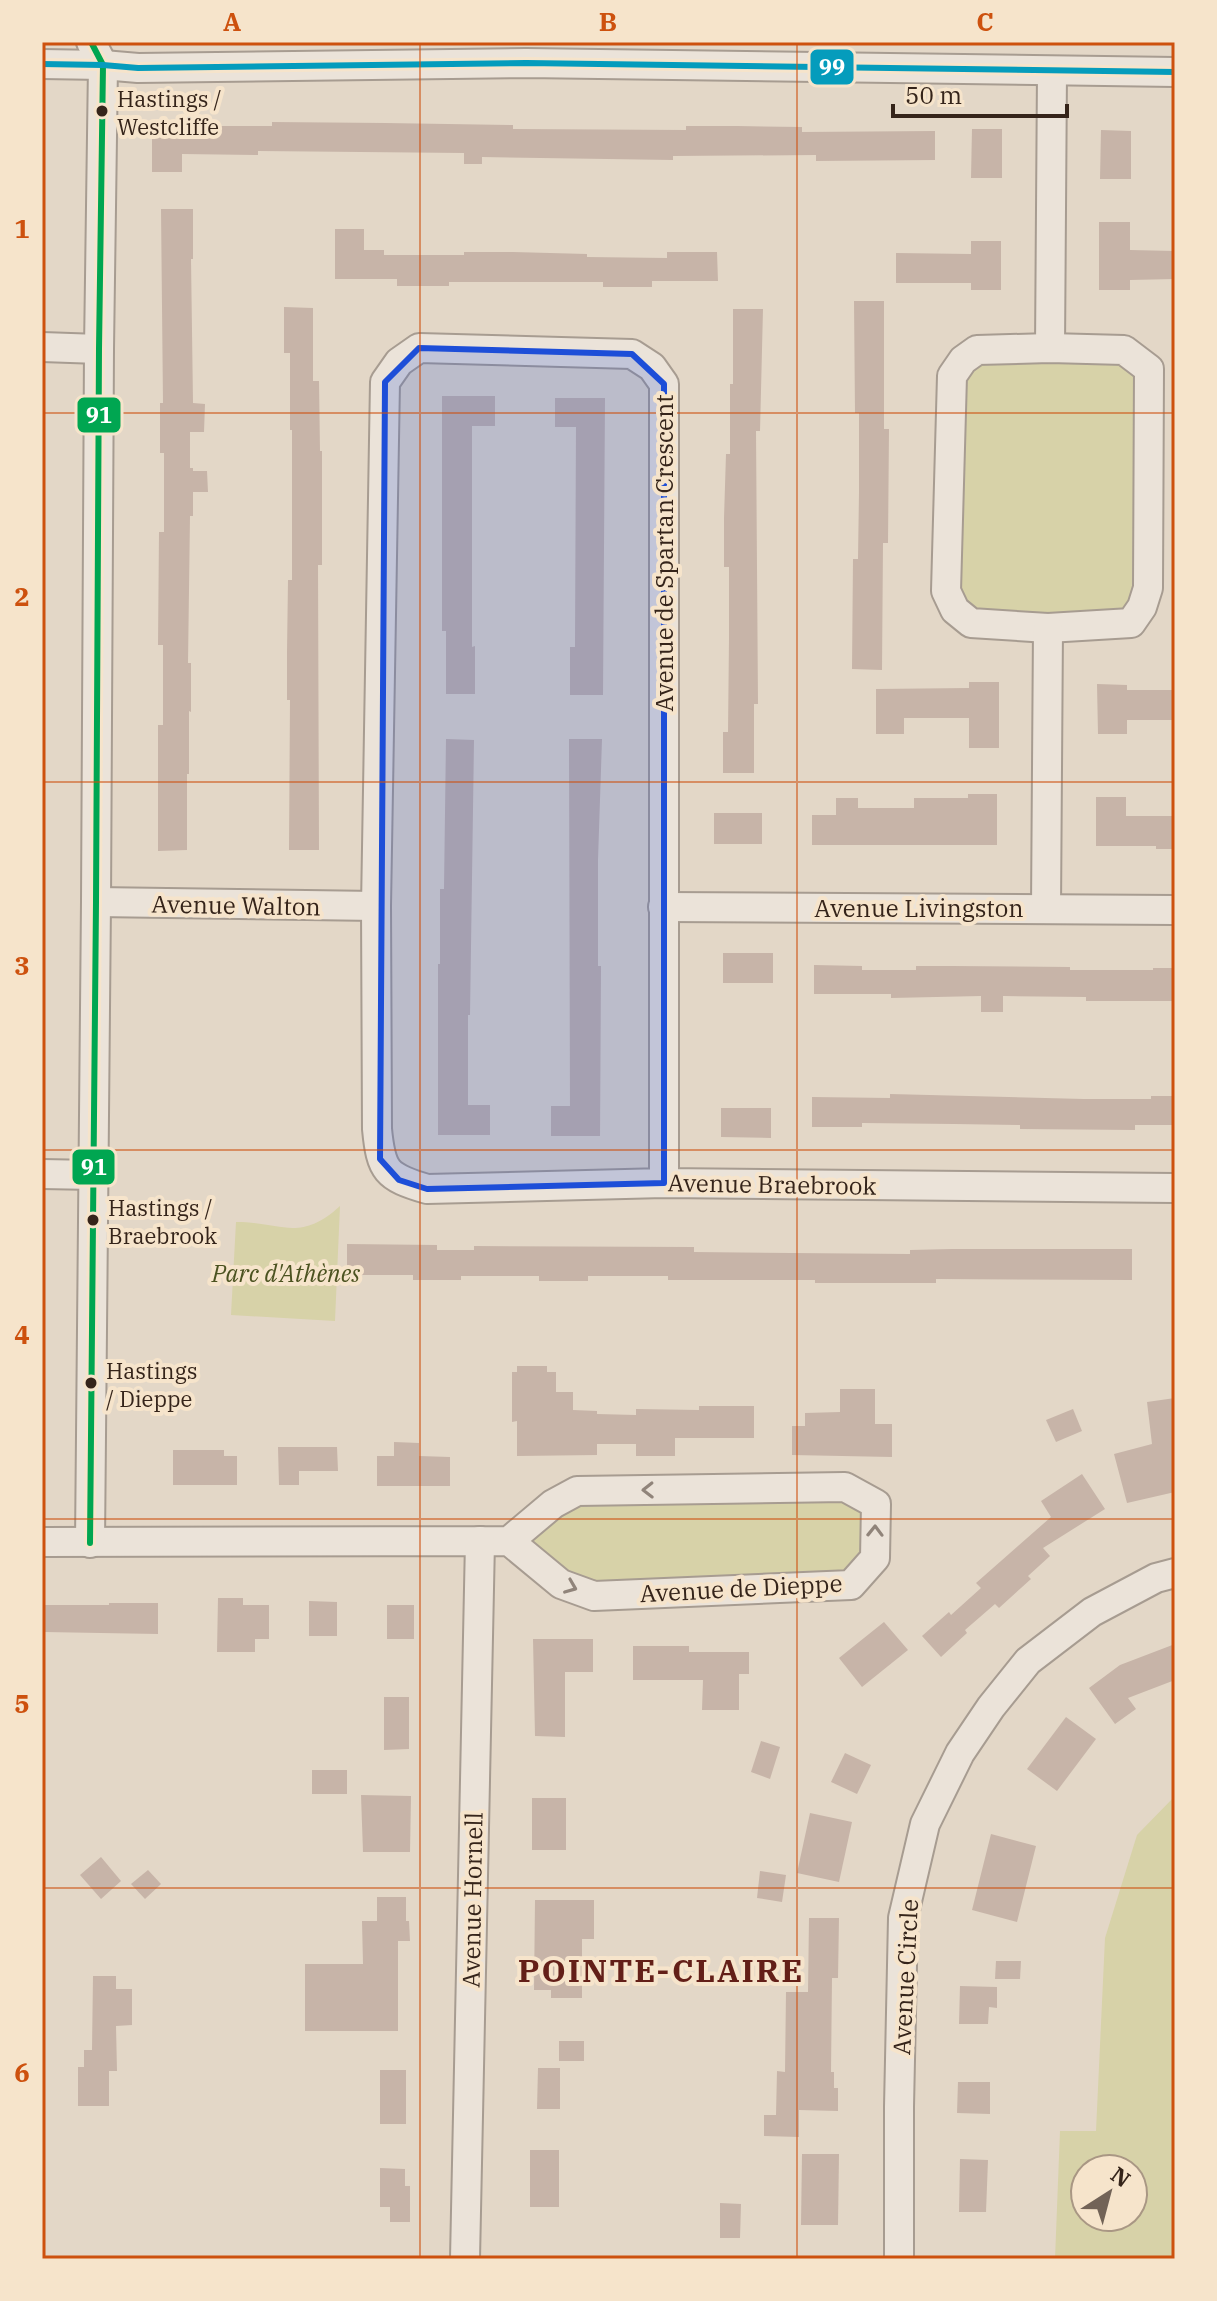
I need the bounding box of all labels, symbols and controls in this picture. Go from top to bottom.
text: A [223,4,241,38]
text: B [599,4,617,38]
text: C [976,4,994,38]
line badge: 99 [809,48,855,86]
text: 99 [819,52,845,81]
scale bar [893,68,1067,118]
text: 50 m [905,79,962,111]
place label: Hastings / Westcliffe [117,84,222,141]
marker: Hastings / Westcliffe [94,103,110,119]
text: 1 [14,211,30,245]
street label: Avenue de Spartan Crescent [648,394,680,712]
line badge: 91 [76,396,122,434]
text: 91 [86,400,112,429]
text: 2 [14,579,30,613]
street label: Avenue Walton [151,888,321,922]
street label: Avenue Livingston [814,892,1024,924]
text: 3 [14,948,30,982]
line badge: 91 [71,1148,116,1186]
text: 91 [81,1152,107,1181]
street label: Avenue Braebrook [667,1166,877,1202]
place label: Hastings / Braebrook [108,1193,217,1250]
marker: Hastings / Braebrook [85,1212,101,1228]
park label: Parc d'Athènes [211,1257,360,1289]
text: 4 [14,1317,30,1351]
place label: Hastings / Dieppe [106,1356,197,1413]
marker: Hastings / Dieppe [83,1375,99,1391]
one-way arrow [641,1481,654,1499]
one-way arrow [867,1524,884,1537]
street label: Avenue de Dieppe [639,1567,843,1609]
one-way arrow [563,1577,577,1594]
text: 5 [14,1686,30,1720]
street label: Avenue Hornell [454,1812,490,1988]
street label: Avenue Circle [885,1898,925,2056]
district label: POINTE-CLAIRE [518,1949,804,1991]
text: 6 [14,2055,30,2089]
north arrow [1069,2153,1149,2233]
text: N [1105,2160,1137,2193]

